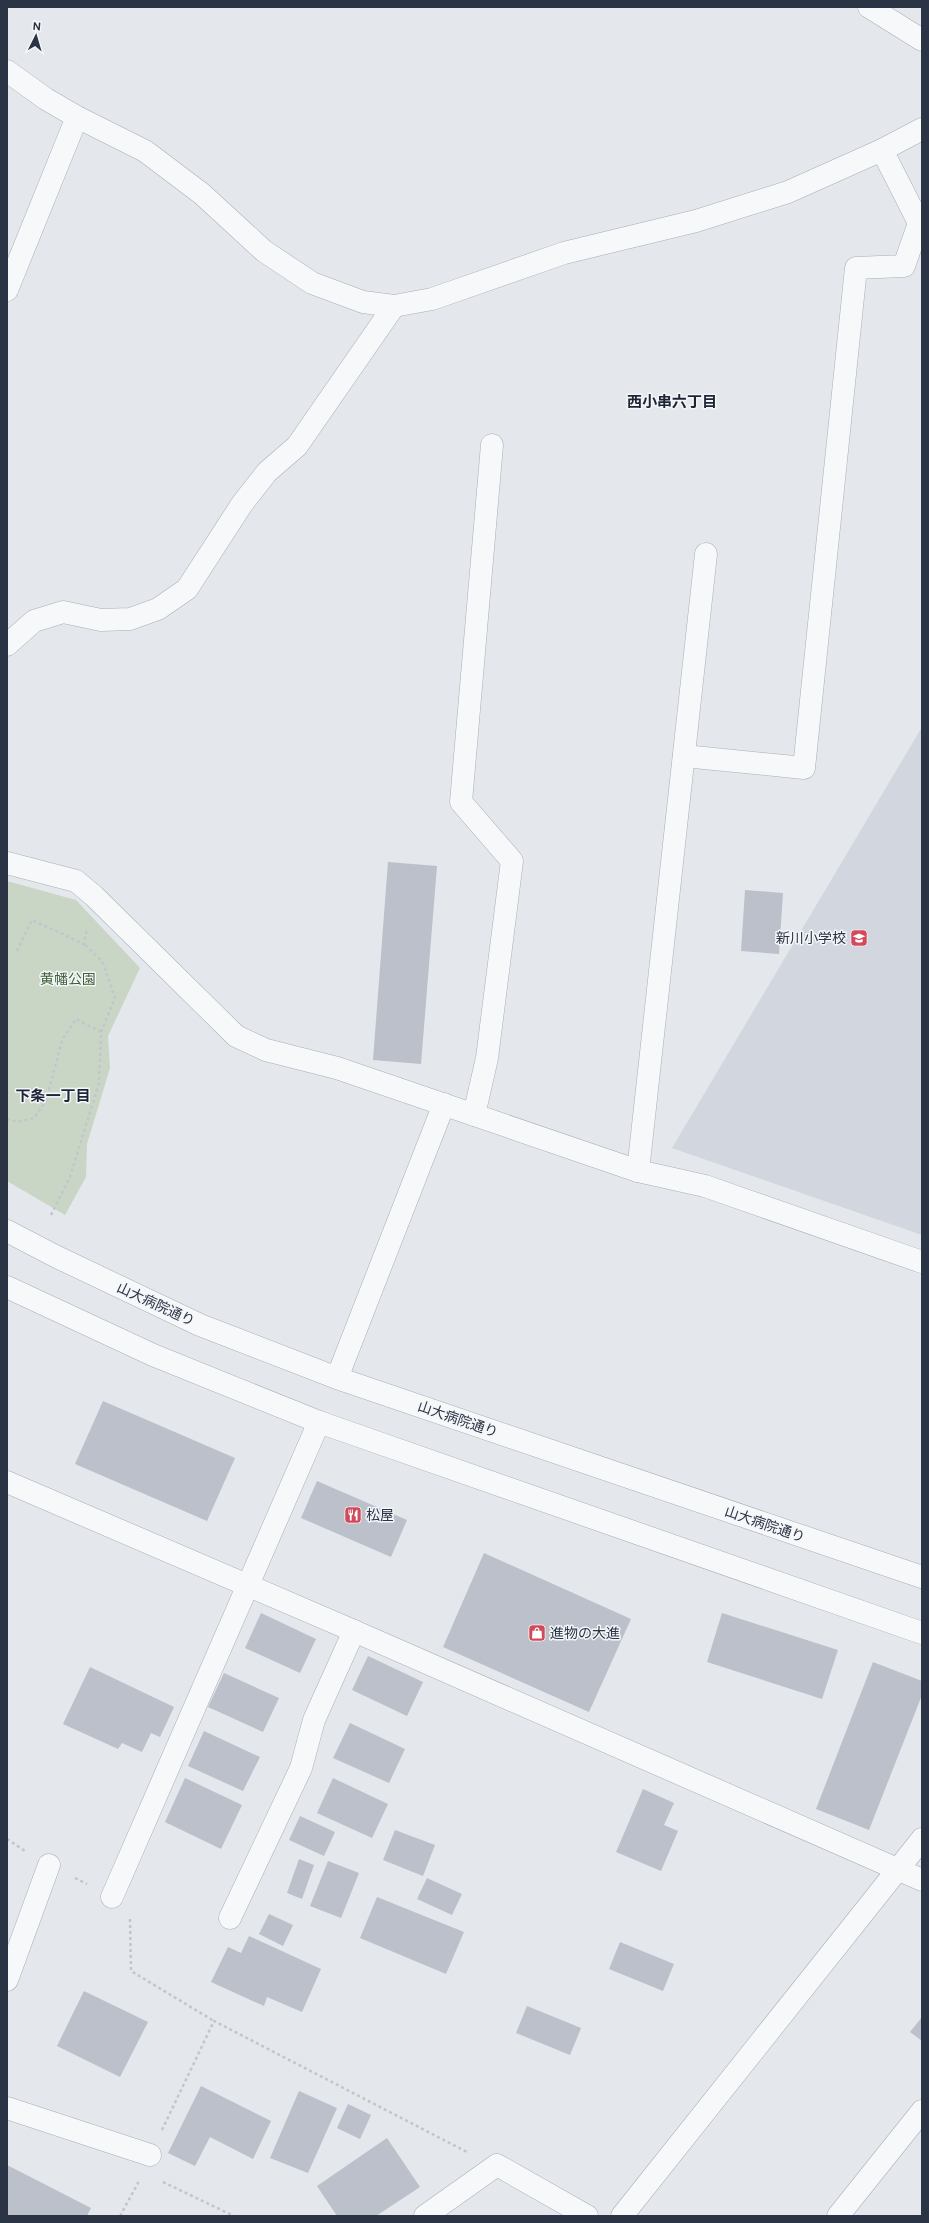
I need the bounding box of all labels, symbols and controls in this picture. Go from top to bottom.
north arrow [16,16,56,56]
text: N [32,19,41,33]
district label: 西小串六丁目 [627,392,717,412]
school or university icon: 新川小学校 [849,928,869,948]
place label: 新川小学校 [776,929,846,947]
park label: 黄幡公園 [40,970,96,988]
district label: 下条一丁目 [15,1086,91,1106]
street label: 山大病院通り [114,1278,198,1330]
street label: 山大病院通り [415,1397,501,1441]
street label: 山大病院通り [722,1502,808,1546]
restaurant icon: 松屋 [343,1505,363,1525]
place label: 松屋 [366,1506,394,1524]
shop icon: 進物の大進 [527,1623,547,1643]
place label: 進物の大進 [550,1624,620,1642]

